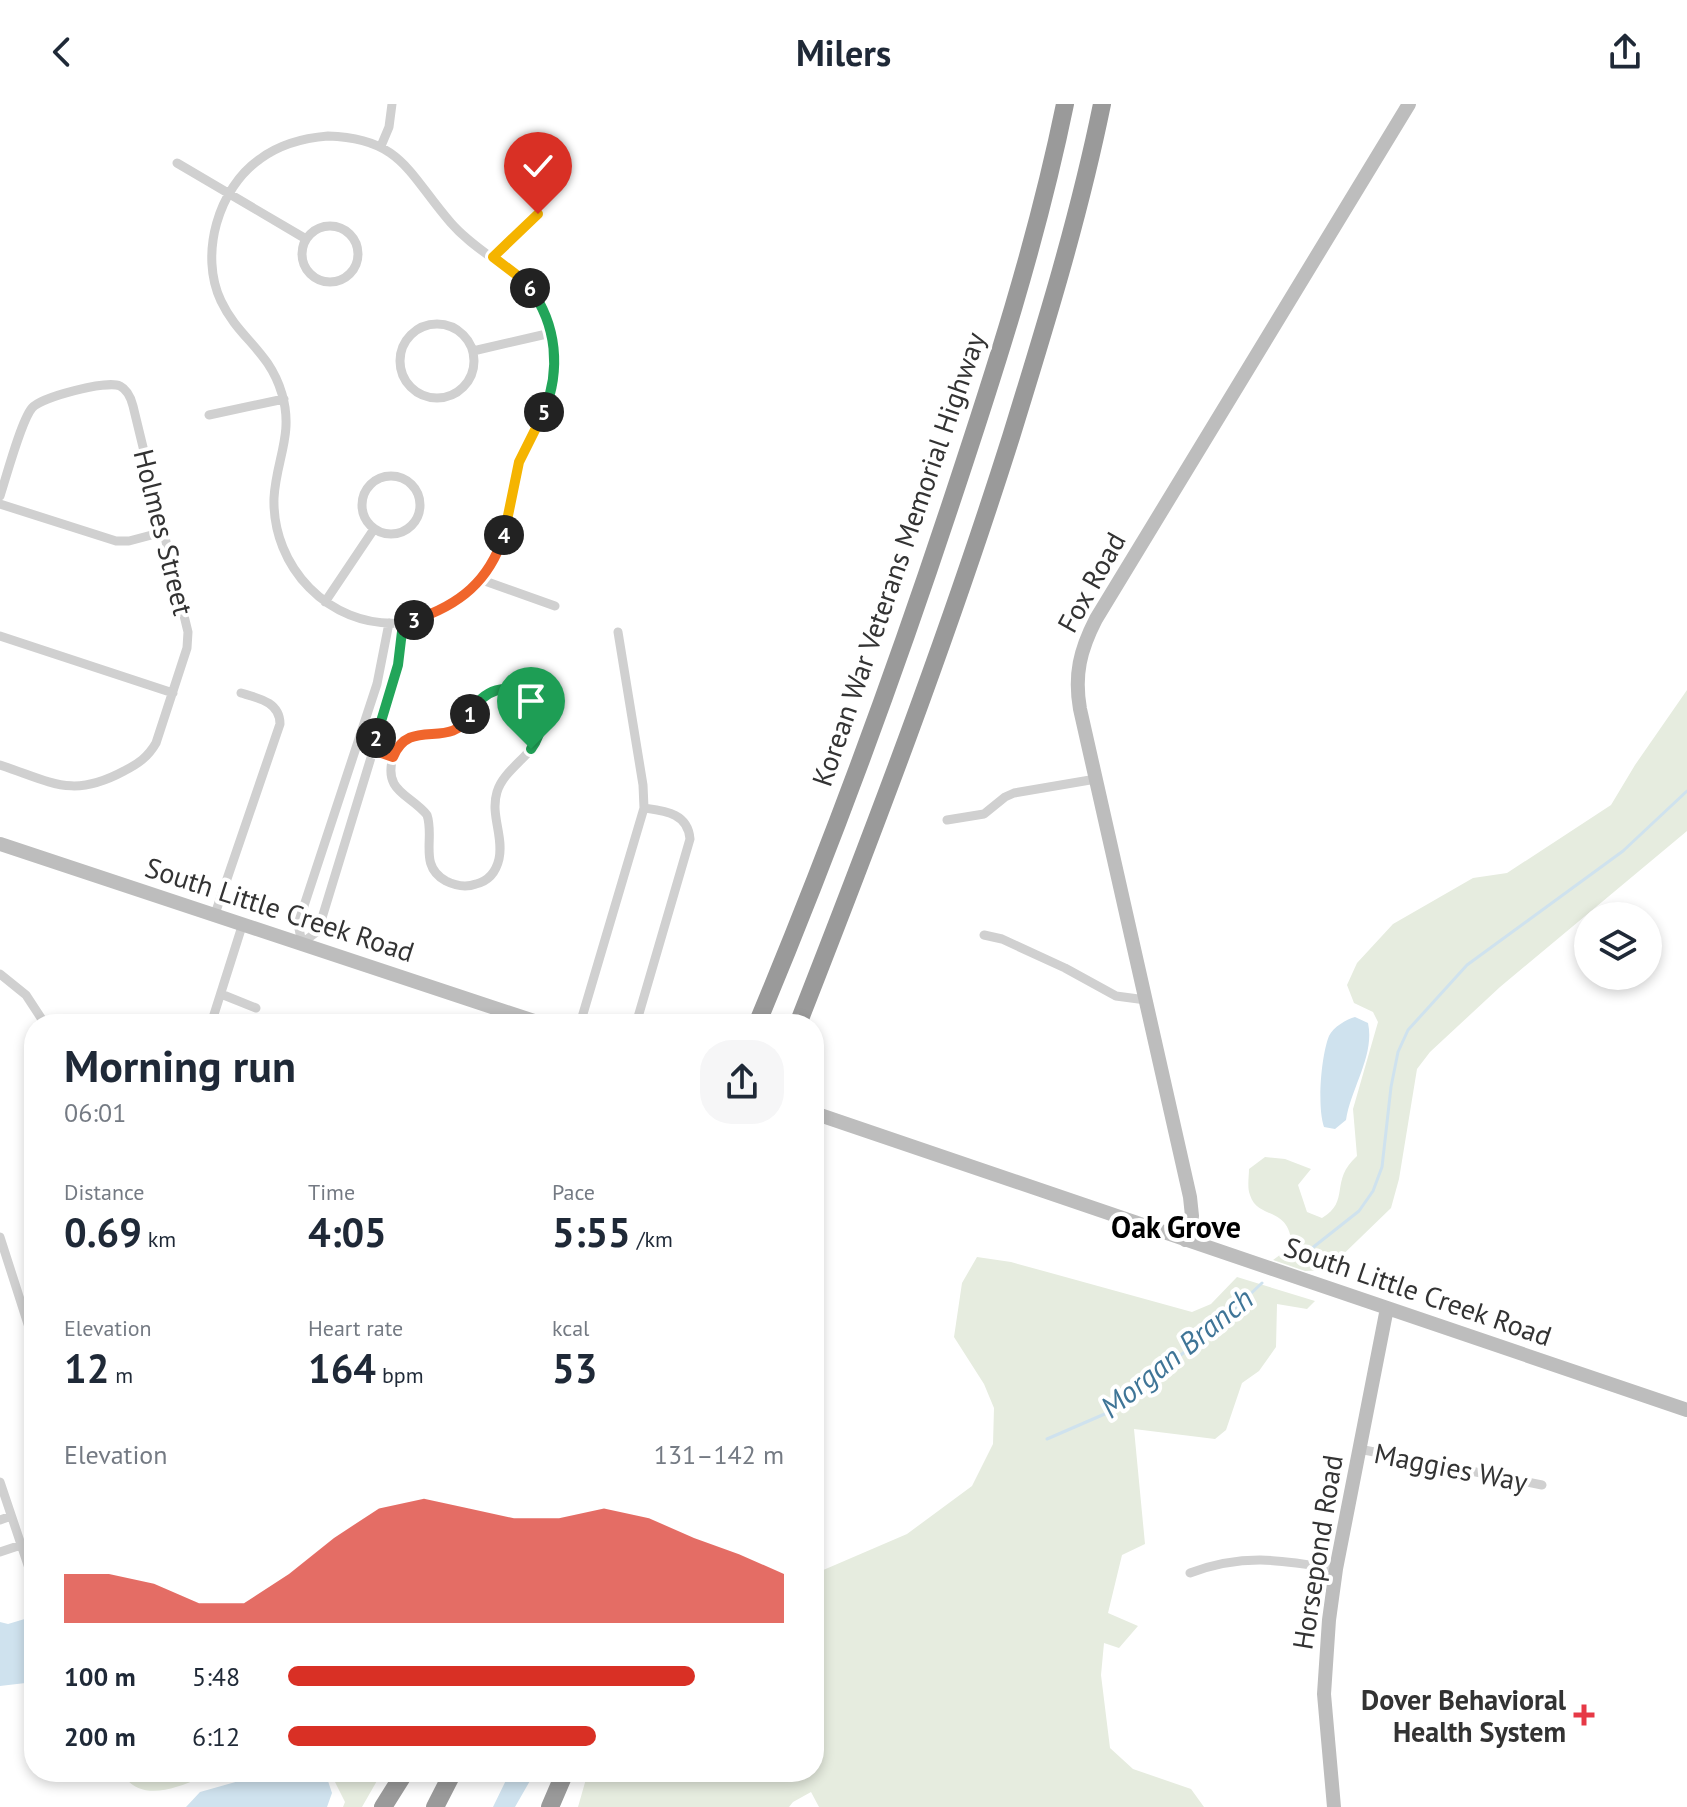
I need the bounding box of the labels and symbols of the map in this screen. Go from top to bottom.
pin [504,132,572,214]
pin: 6 [510,268,550,308]
street label: Korean War Veterans Memorial Highway [803,327,993,791]
pin: 5 [524,392,564,432]
street label: Holmes Street [126,445,203,619]
pin: 4 [484,515,524,555]
street label: Fox Road [1048,525,1134,639]
pin: 3 [394,600,434,640]
pin [497,667,565,749]
pin: 1 [450,694,490,734]
pin: 2 [356,718,396,758]
street label: South Little Creek Road [141,848,419,970]
district label: Oak Grove [1111,1207,1241,1246]
street label: South Little Creek Road [1279,1228,1557,1354]
water label: Morgan Branch [1091,1278,1261,1426]
street label: Maggies Way [1371,1434,1531,1500]
street label: Horsepond Road [1283,1452,1351,1652]
place label: Dover Behavioral Health System [1361,1681,1567,1750]
marker: Dover Behavioral Health System [1573,1704,1595,1726]

